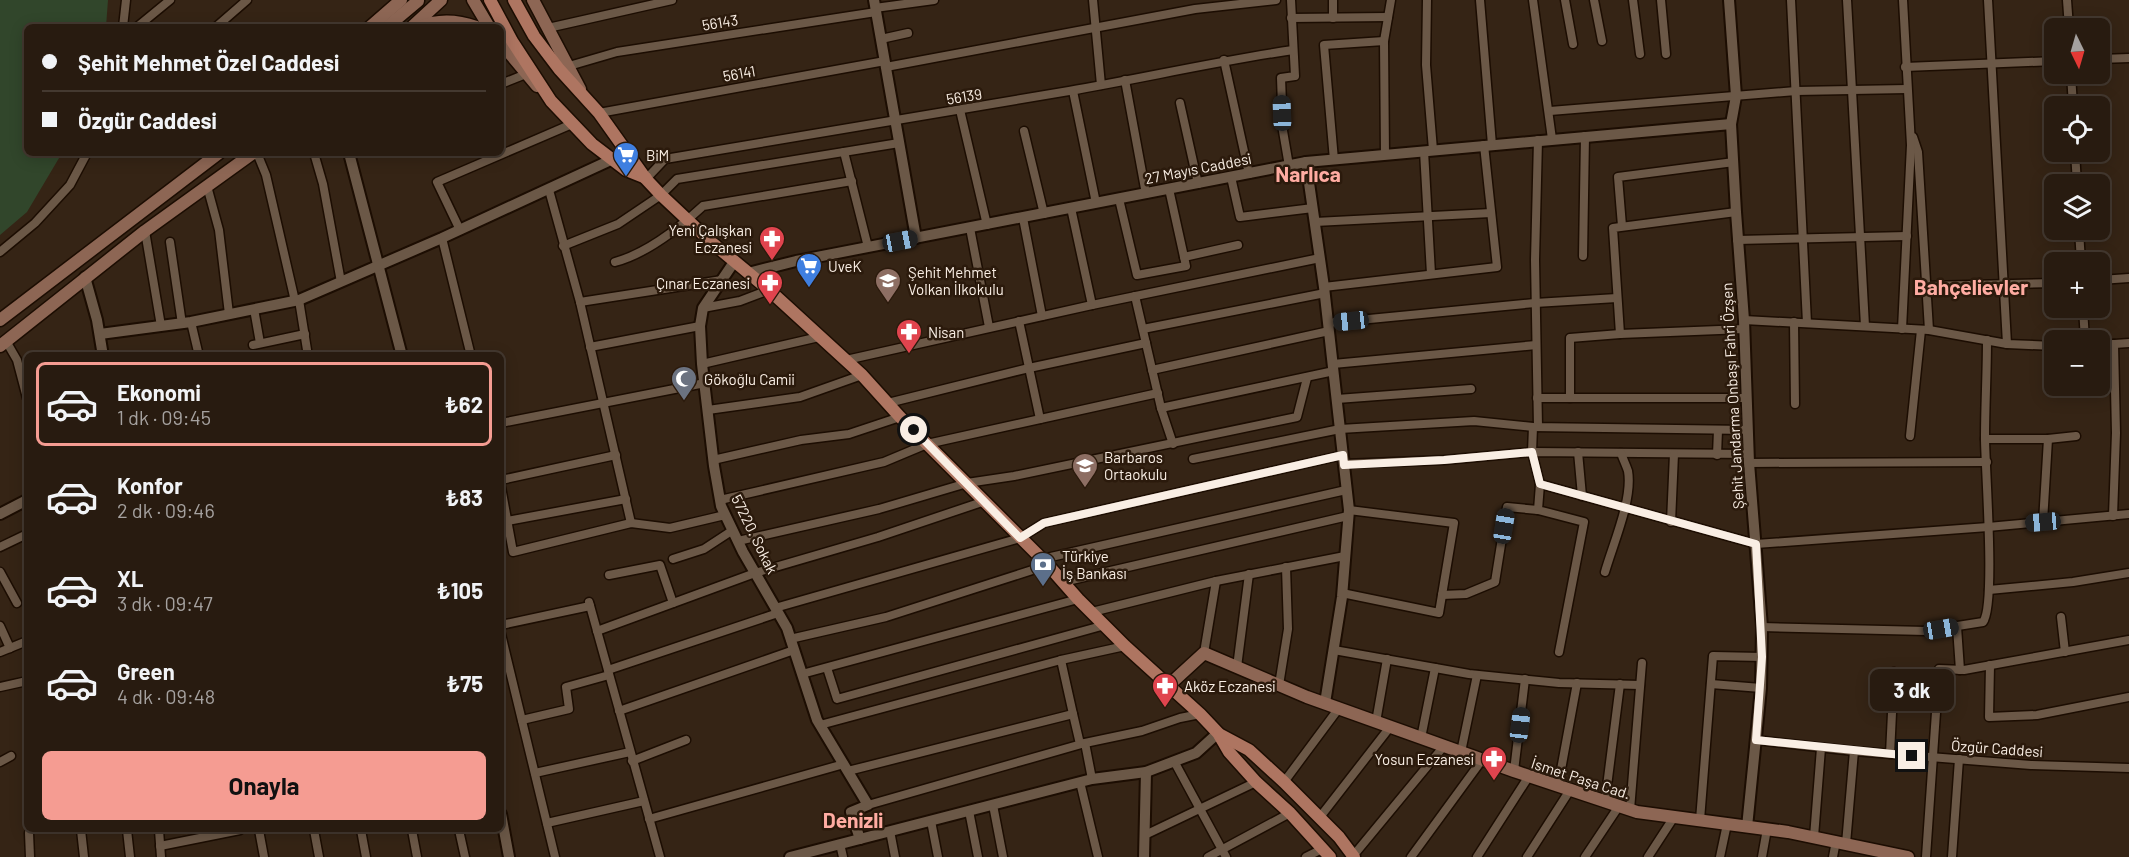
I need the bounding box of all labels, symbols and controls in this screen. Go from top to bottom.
street label: 56143 [701,10,739,34]
north arrow [2044,18,2110,84]
map controls [2044,18,2110,396]
text: Şehit Mehmet Özel Caddesi [78,49,339,75]
street label: 56141 [721,61,757,85]
street label: 56139 [945,84,983,108]
car [1272,95,1292,131]
button: locate [2044,96,2110,162]
text: Özgür Caddesi [78,107,217,133]
supermarket icon: BiM [611,140,641,178]
place label: BiM [646,146,669,164]
street label: 27 Mayıs Caddesi [1143,149,1253,187]
district label: Narlıca [1275,161,1341,186]
button: layers [2044,174,2110,240]
place label: Yeni Çalışkan Eczanesi [668,221,752,256]
pharmacy icon: Yeni Çalışkan Eczanesi [757,224,787,262]
car [881,229,919,253]
supermarket icon: UveK [794,251,824,289]
button: + [2044,252,2110,318]
place label: UveK [828,257,862,275]
place label: Şehit Mehmet Volkan İlkokulu [908,263,1004,298]
school or university icon: Şehit Mehmet Volkan İlkokulu [873,266,903,304]
pharmacy icon: Çınar Eczanesi [755,268,785,306]
place label: Çınar Eczanesi [656,274,750,292]
district label: Bahçelievler [1914,274,2028,299]
street label: Şehit Jandarma Onbaşı Fahri Özşen [1717,282,1747,510]
car [1332,310,1370,332]
pharmacy icon: Nisan [894,317,924,355]
place label: Nisan [928,323,964,341]
button: − [2044,330,2110,396]
mosque icon: Gökoğlu Camii [669,364,699,402]
place label: Gökoğlu Camii [704,370,795,388]
icon: car [45,377,99,431]
text: Ekonomi [117,379,201,405]
text: ₺62 [445,391,483,417]
text: 1 dk · 09:45 [117,405,211,429]
route start [900,416,927,443]
place label: Barbaros Ortaokulu [1104,448,1167,483]
school or university icon: Barbaros Ortaokulu [1070,451,1100,489]
icon: car [45,470,99,524]
text: Konfor [117,472,183,498]
text: ₺83 [445,484,483,510]
street label: 57220. Sokak [728,491,782,577]
text: 2 dk · 09:46 [117,498,215,522]
car [1492,507,1516,545]
car [2024,511,2062,533]
place label: Türkiye İş Bankası [1062,547,1127,582]
bank icon: Türkiye İş Bankası [1028,550,1058,588]
icon: car [45,563,99,617]
text: XL [117,565,143,591]
text: ₺105 [437,577,483,603]
text: 3 dk · 09:47 [117,591,213,615]
car [1922,617,1960,641]
icon: car [45,656,99,710]
text: Green [117,658,175,684]
callout: 3 dk [1870,669,1954,711]
text: ₺75 [446,670,483,696]
pharmacy icon: Aköz Eczanesi [1150,671,1180,709]
place label: Aköz Eczanesi [1184,677,1276,695]
text: 3 dk [1894,678,1930,702]
text: 4 dk · 09:48 [117,684,215,708]
car [1509,706,1531,744]
street label: Özgür Caddesi [1951,736,2043,760]
route end [1898,742,1925,769]
pharmacy icon: Yosun Eczanesi [1479,744,1509,782]
place label: Yosun Eczanesi [1374,750,1474,768]
button: Onayla [42,751,486,820]
street label: İsmet Paşa Cad. [1529,753,1633,803]
district label: Denizli [823,807,883,832]

